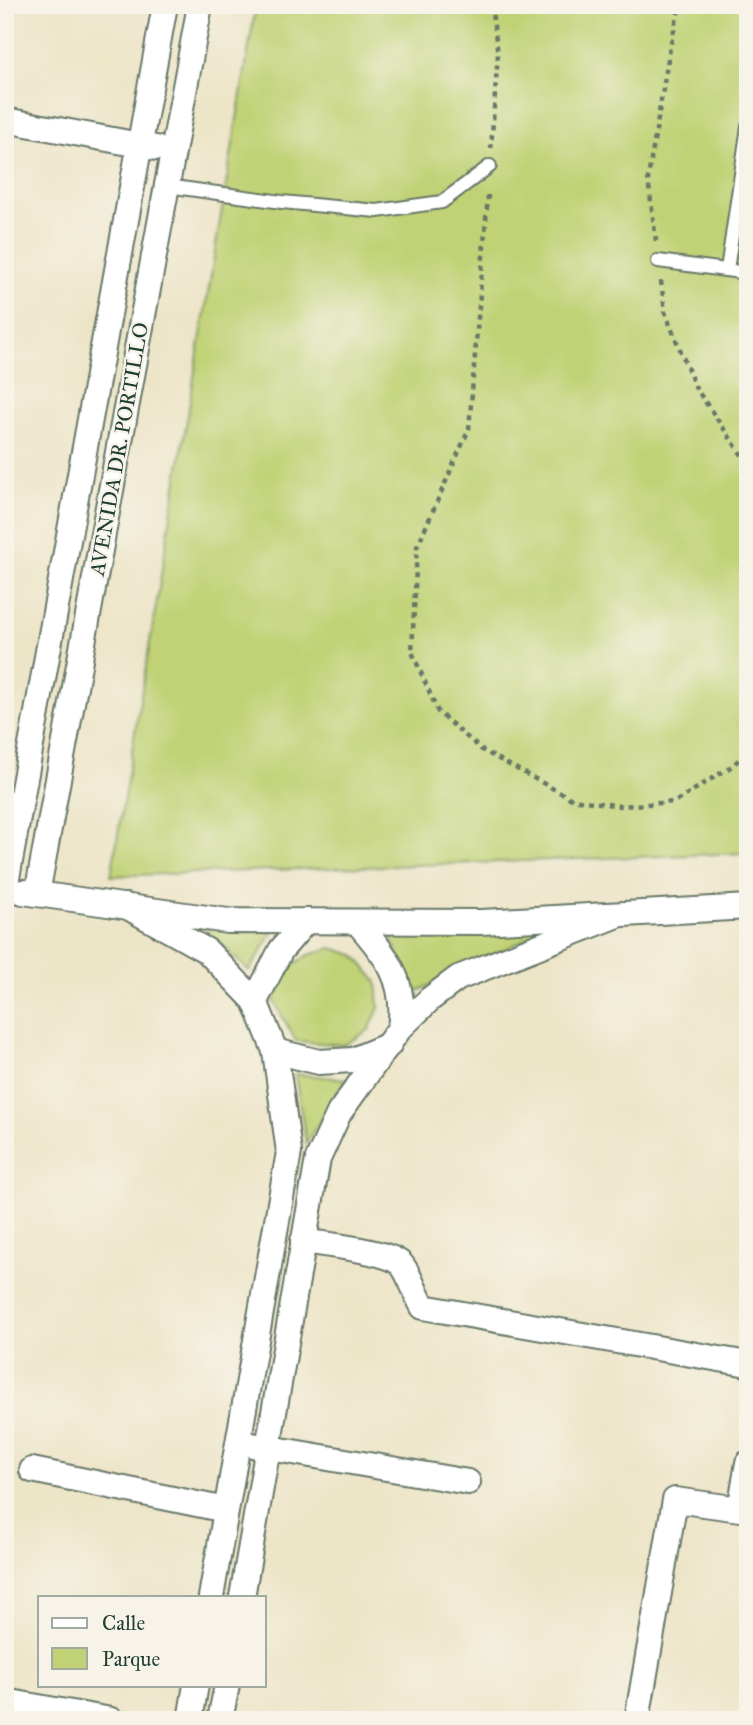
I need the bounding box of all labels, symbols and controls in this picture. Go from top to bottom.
street label: AVENIDA DR. PORTILLO [84,320,154,579]
legend [38,1596,266,1686]
text: Calle [102,1610,145,1636]
text: Parque [102,1646,161,1672]

